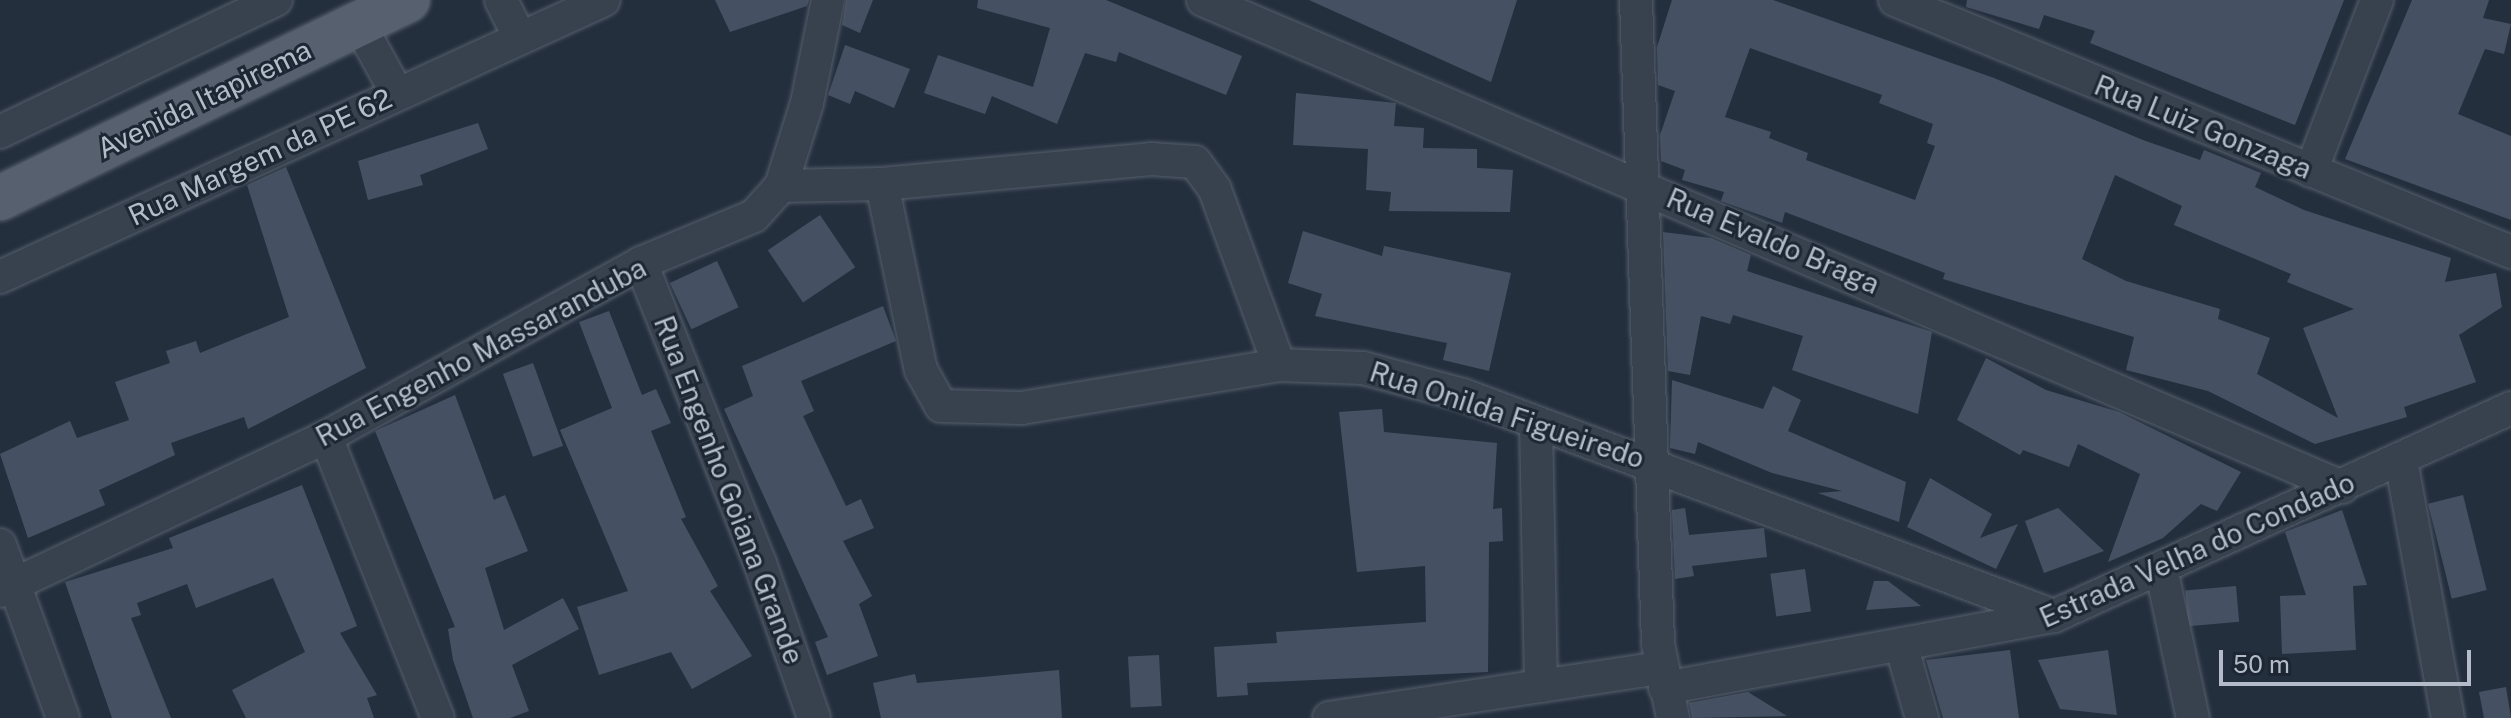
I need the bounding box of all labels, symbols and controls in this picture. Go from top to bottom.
street label: Avenida Itapirema [91,33,317,165]
street label: Rua Luiz Gonzaga [2090,68,2316,186]
street label: Rua Margem da PE 62 [123,81,397,233]
street label: Rua Evaldo Braga [1662,181,1884,301]
street label: Rua Engenho Massaranduba [310,250,652,454]
street label: Rua Engenho Goiana Grande [647,311,811,669]
street label: Rua Onilda Figueiredo [1366,355,1648,475]
street label: Estrada Velha do Condado [2034,465,2360,635]
scale bar [2223,634,2475,684]
text: 50 m [2233,650,2290,678]

